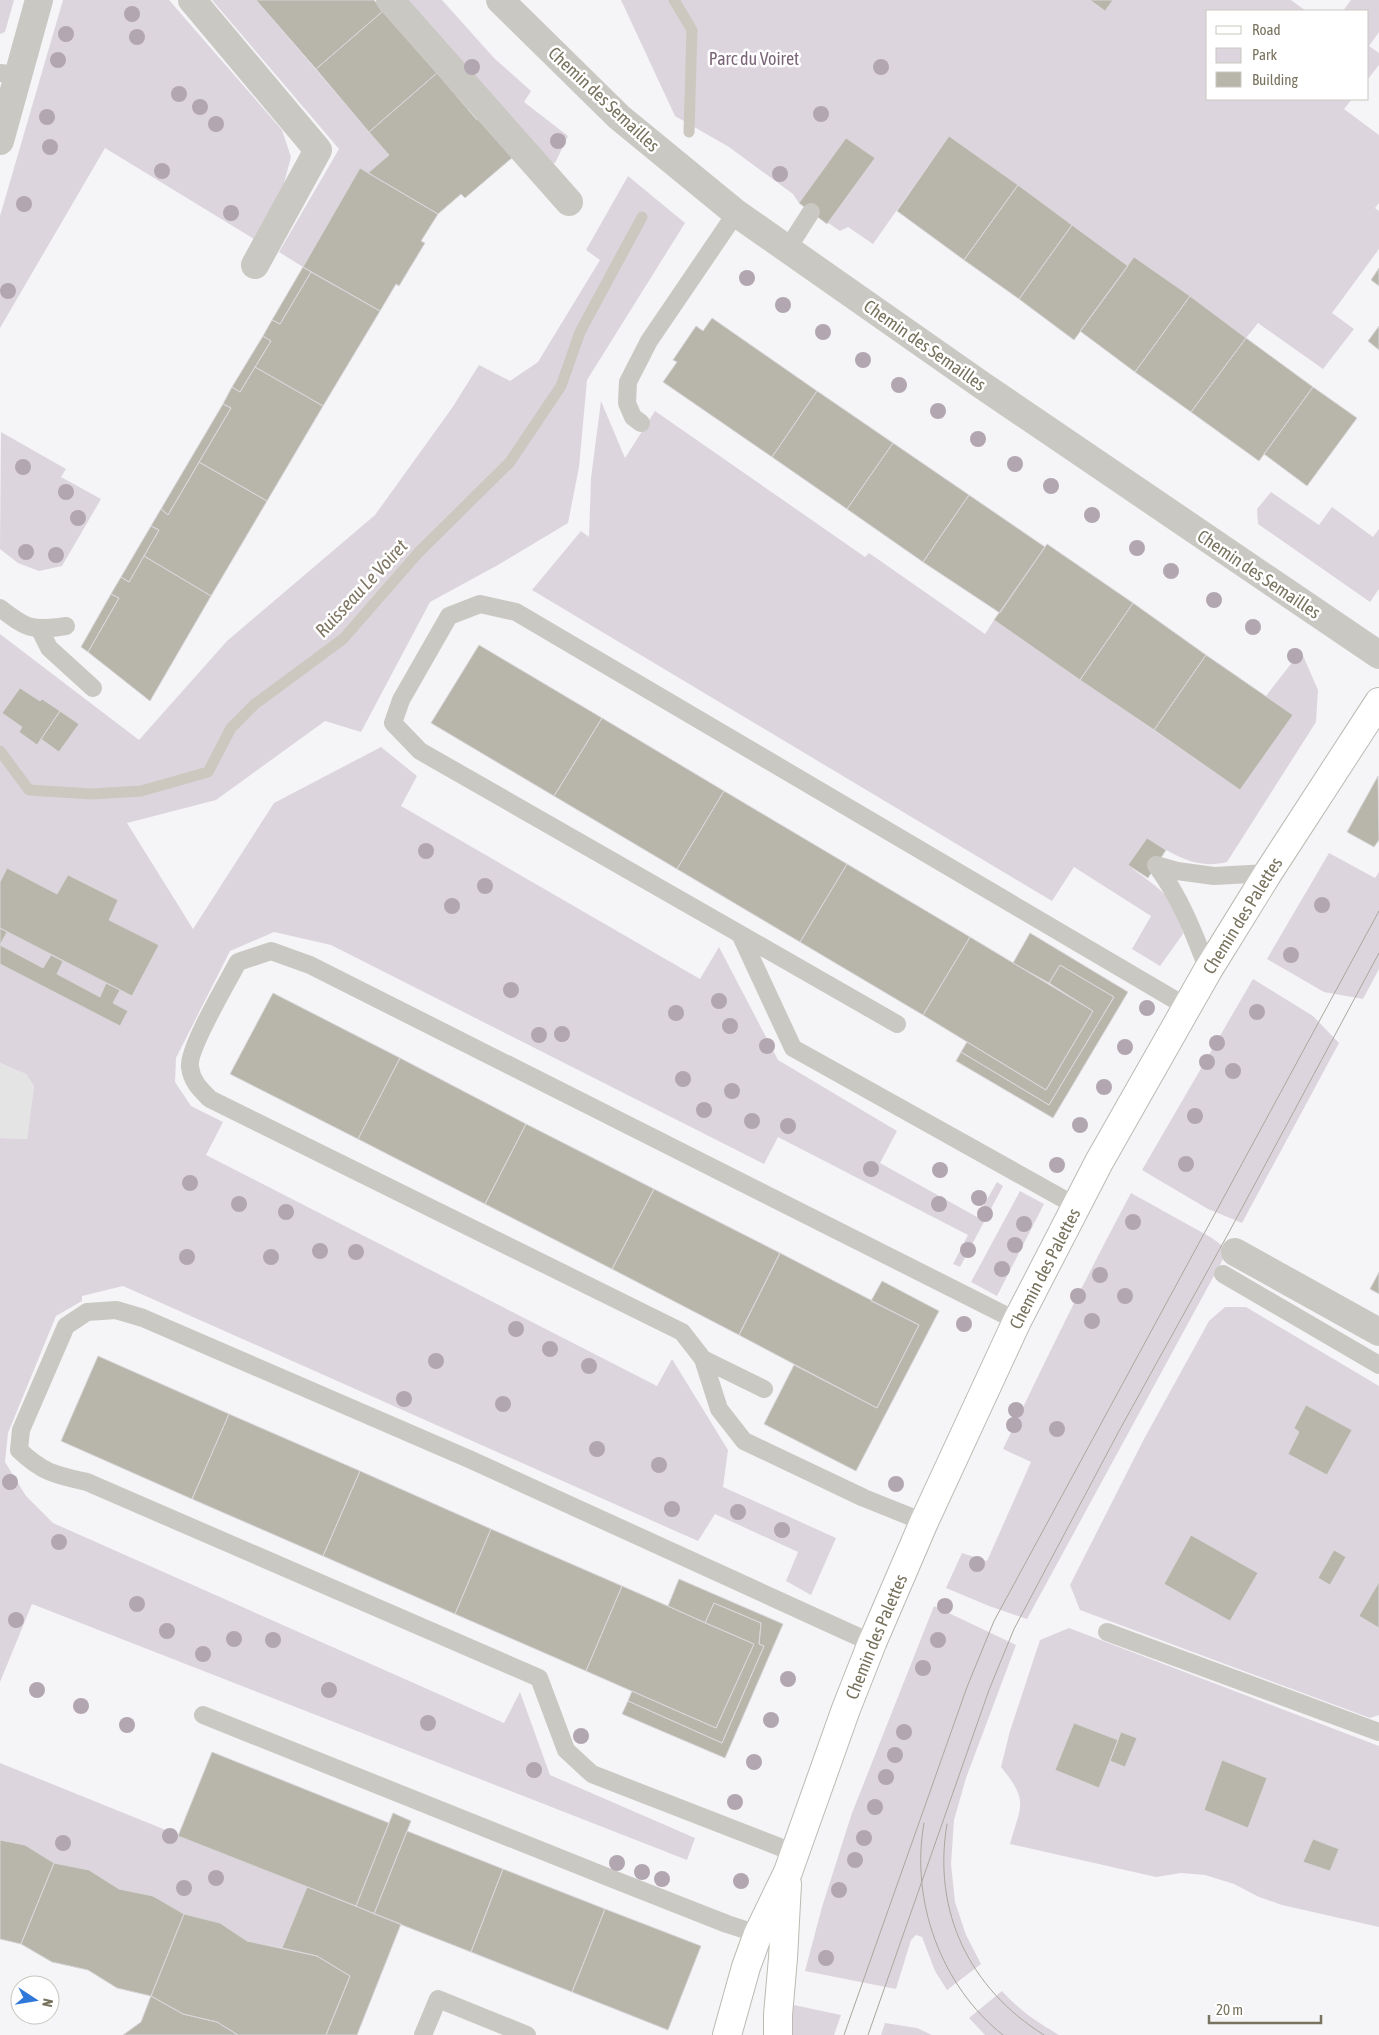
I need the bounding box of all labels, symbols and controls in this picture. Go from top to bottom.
legend [1206,10,1369,100]
text: Road [1252,21,1281,38]
street label: Chemin des Semailles [544,42,664,156]
text: Park [1252,46,1277,63]
park label: Parc du Voiret [709,48,799,69]
text: Building [1252,71,1298,88]
street label: Chemin des Semailles [860,295,990,395]
street label: Chemin des Semailles [1193,525,1325,623]
water label: Ruisseau Le Voiret [310,534,412,641]
street label: Chemin des Palettes [1198,853,1286,977]
street label: Chemin des Palettes [1004,1204,1084,1332]
street label: Chemin des Palettes [841,1571,911,1702]
north arrow [10,1975,60,2025]
scale bar [1209,1992,1322,2024]
text: N [39,1997,56,2008]
text: 20 m [1216,2001,1243,2018]

